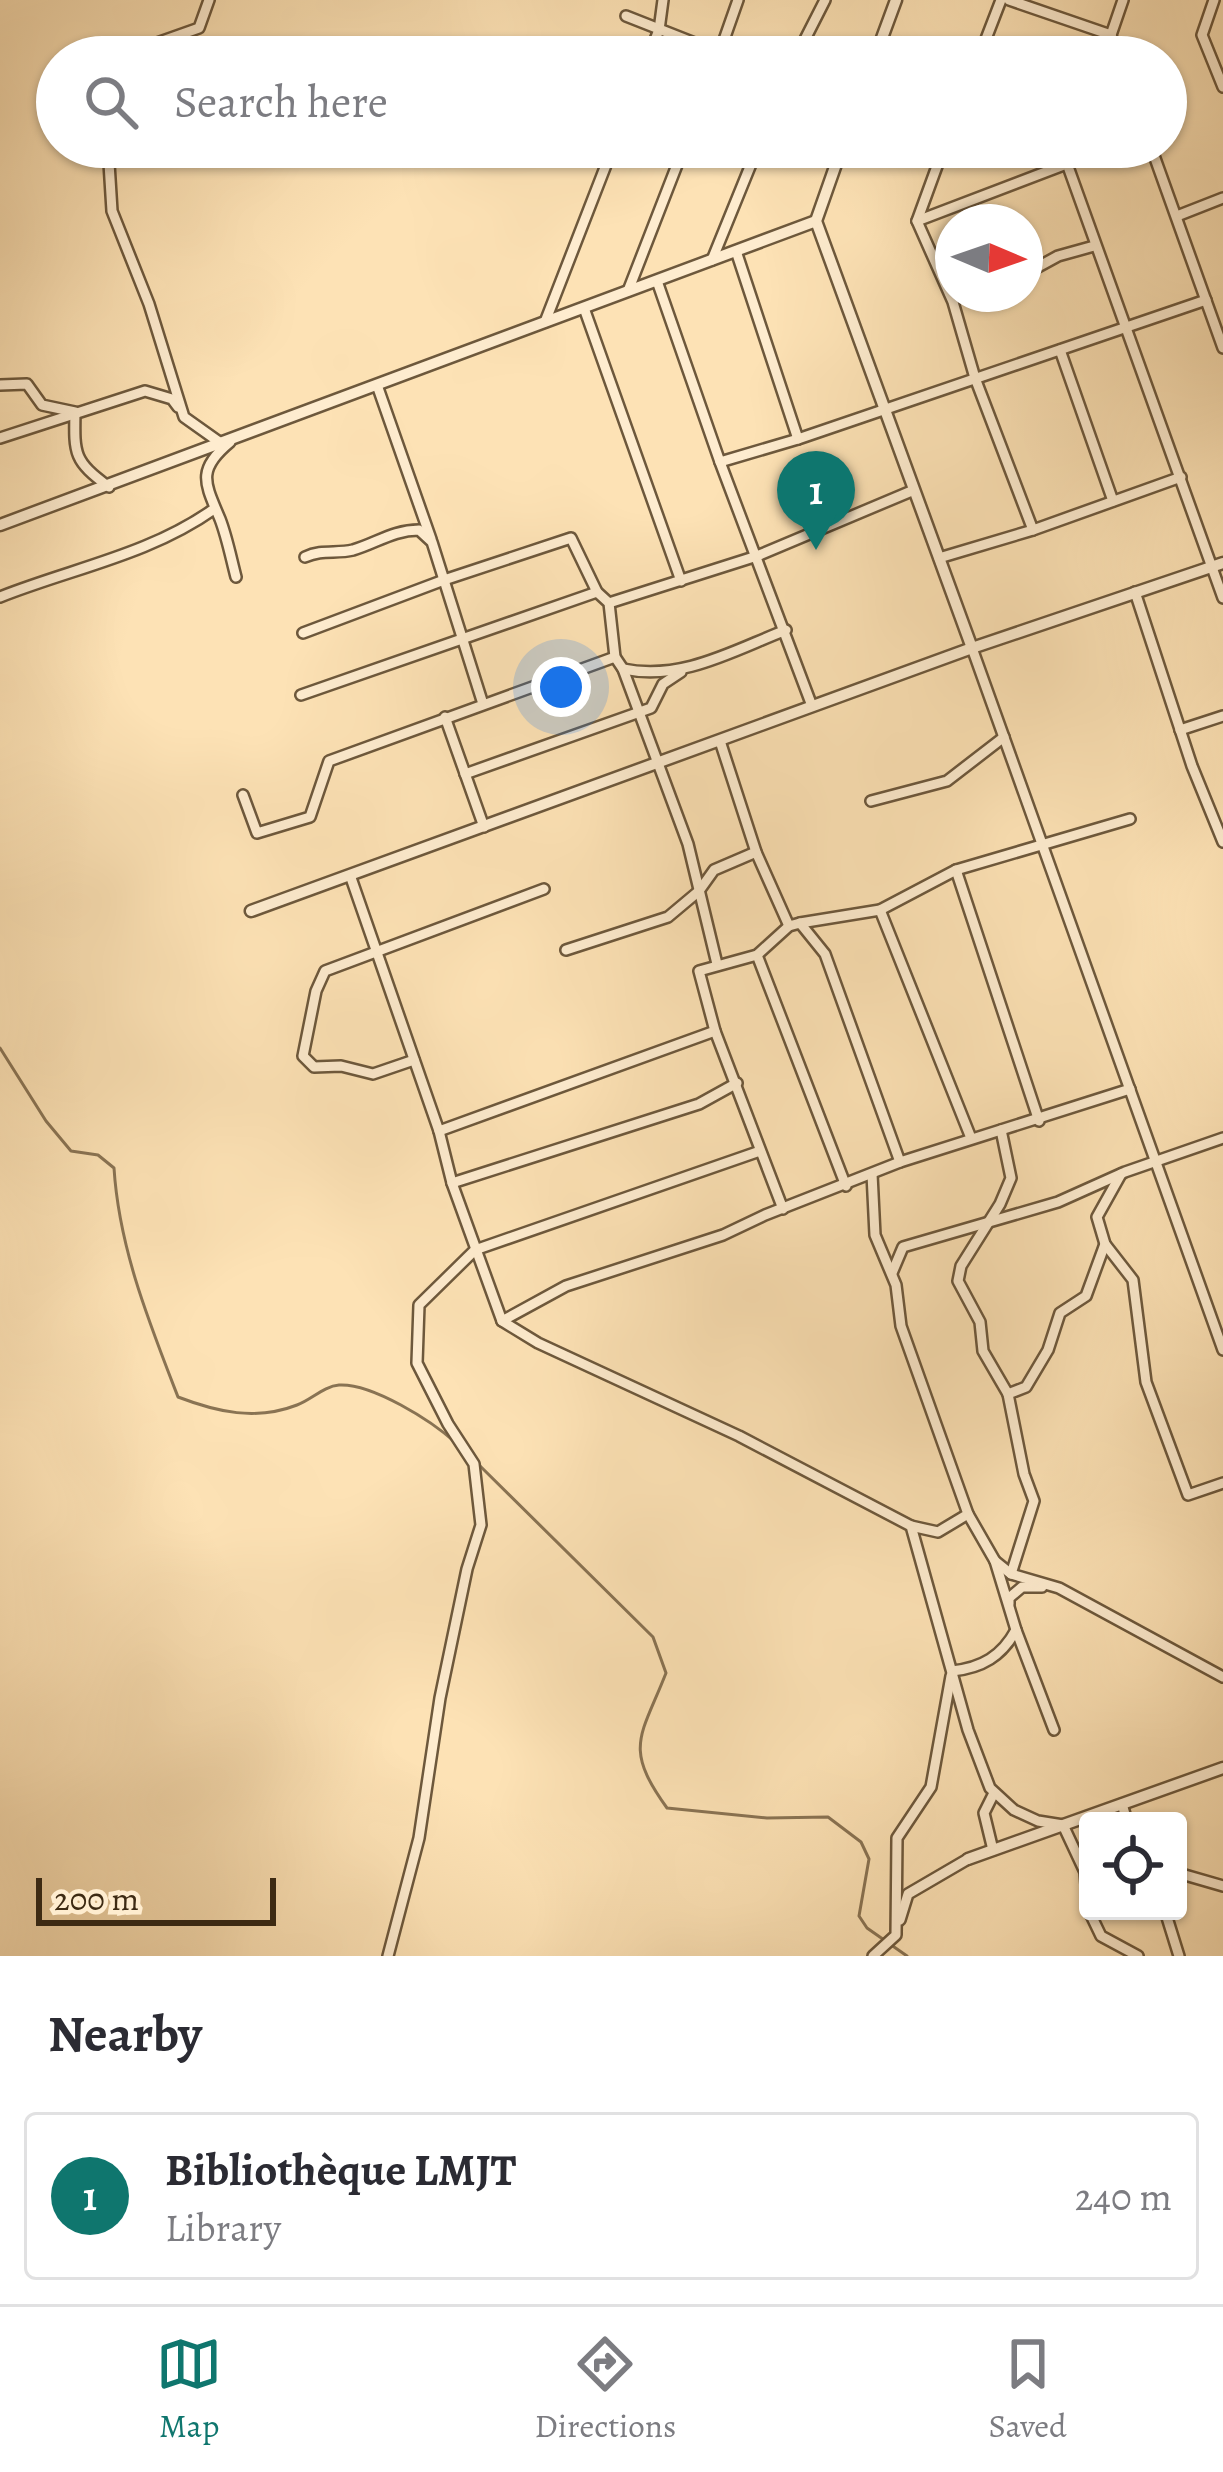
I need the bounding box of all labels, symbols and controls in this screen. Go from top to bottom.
search box [36,36,1187,168]
icon: search [78,69,144,135]
text: Search here [174,71,388,133]
north arrow [935,204,1043,312]
pin: 1 [777,451,855,550]
your location [531,657,591,717]
map controls [1079,1812,1187,1920]
button: locate [1079,1812,1187,1920]
scale bar [36,1872,276,1925]
text: 200 m [54,1876,139,1921]
text: Nearby [48,1999,202,2069]
text: Bibliothèque LMJT [165,2139,516,2201]
text: 1 [83,2170,97,2223]
text: 240 m [1075,2170,1172,2223]
text: Library [165,2201,281,2254]
tab: Map [156,2331,222,2448]
tab: Directions [535,2331,676,2448]
tab: Saved [989,2331,1067,2448]

